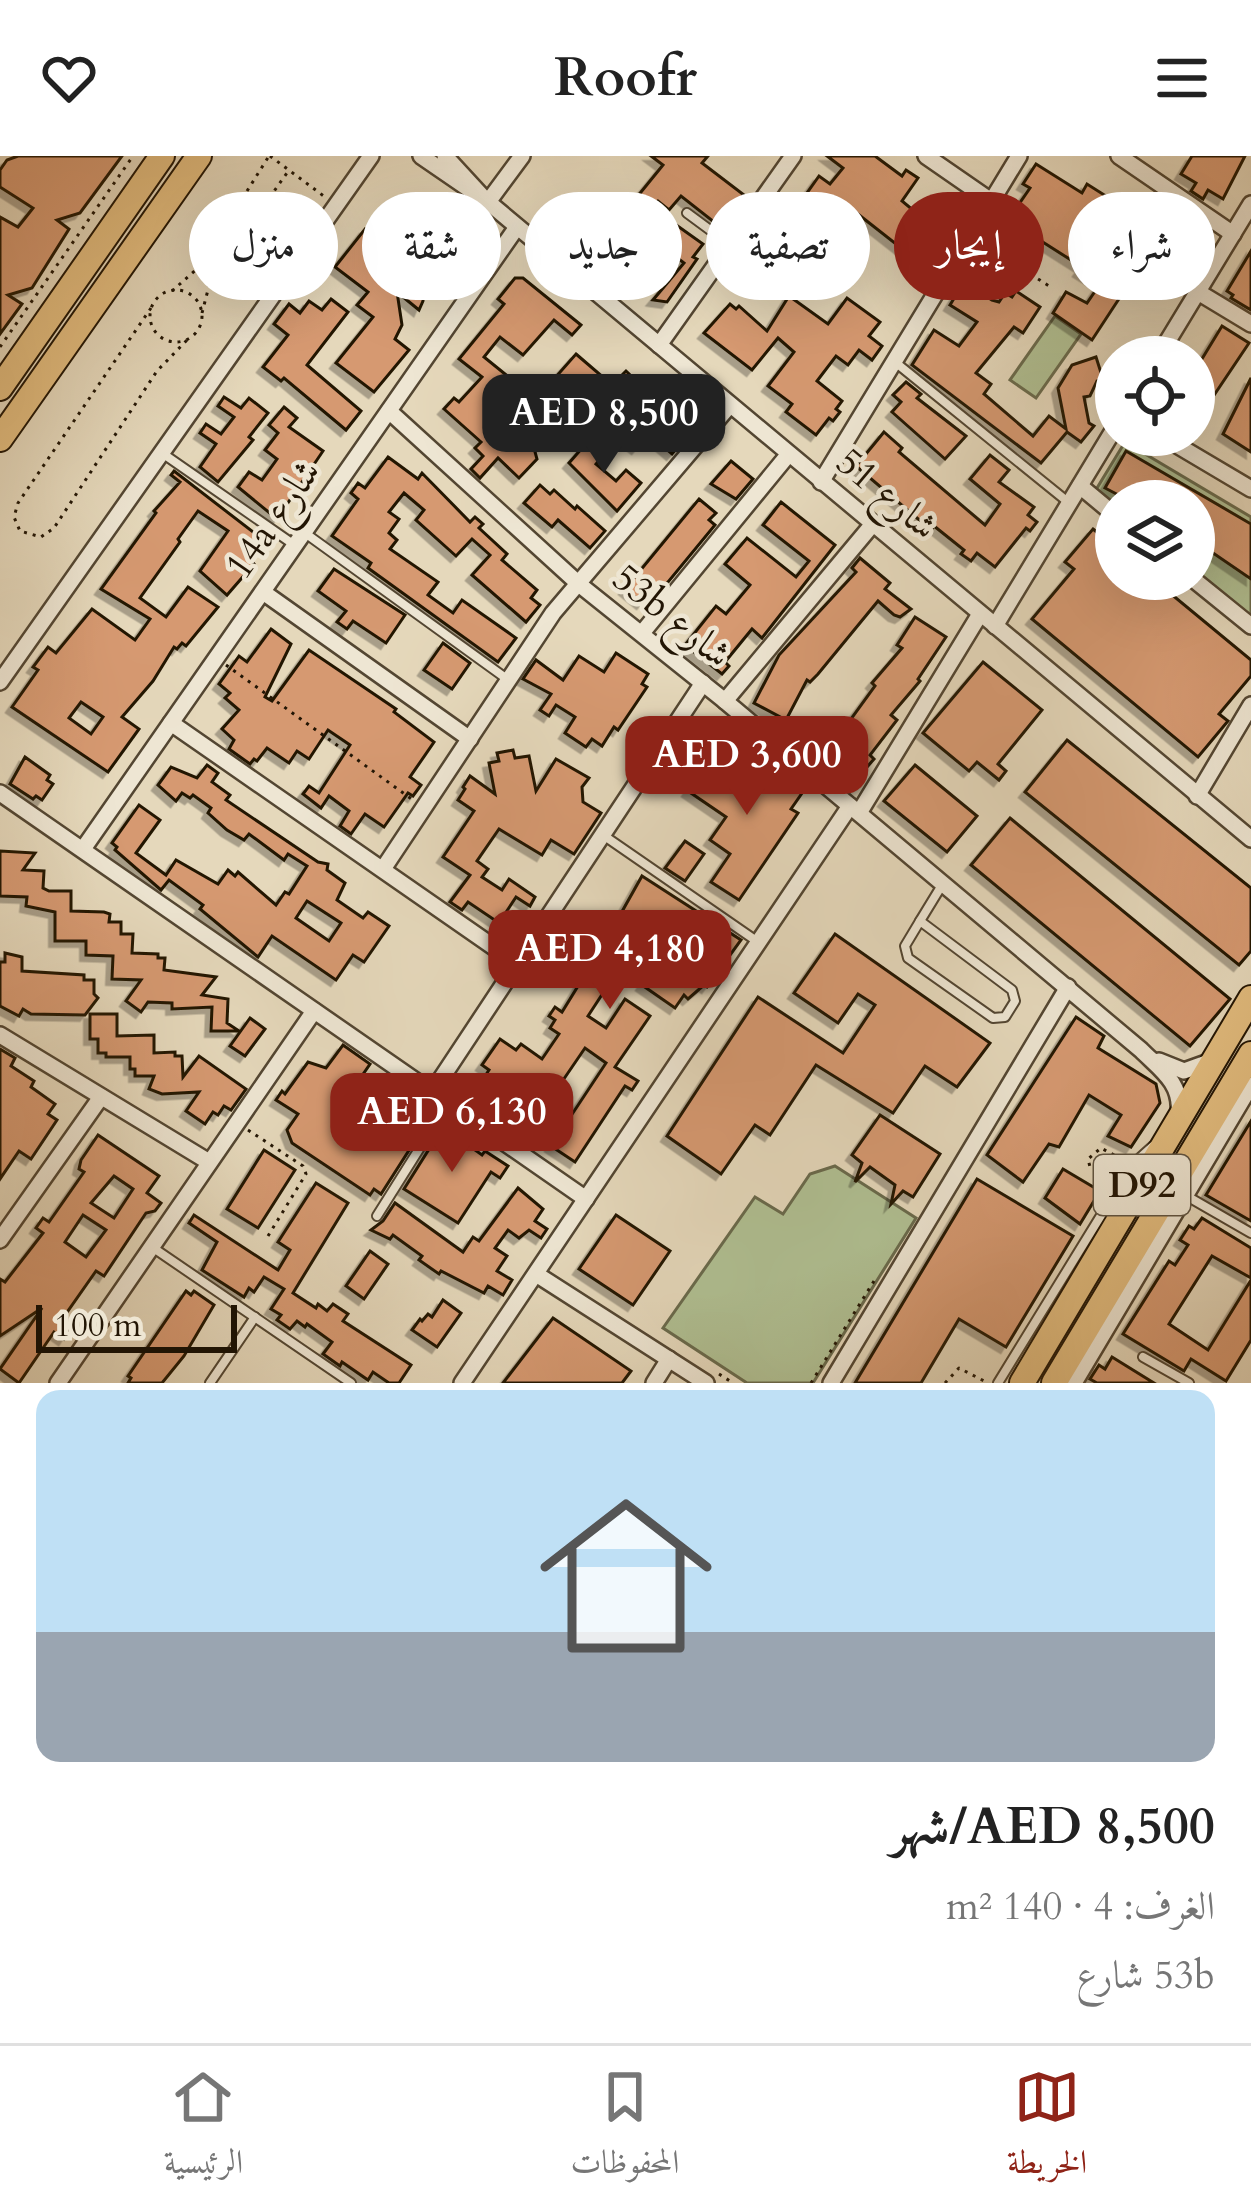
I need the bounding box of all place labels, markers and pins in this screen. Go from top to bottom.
pin: AED 8,500 [467,374,741,476]
pin: AED 3,600 [610,716,884,818]
pin: AED 4,180 [473,910,747,1012]
pin: AED 6,130 [315,1073,589,1175]

